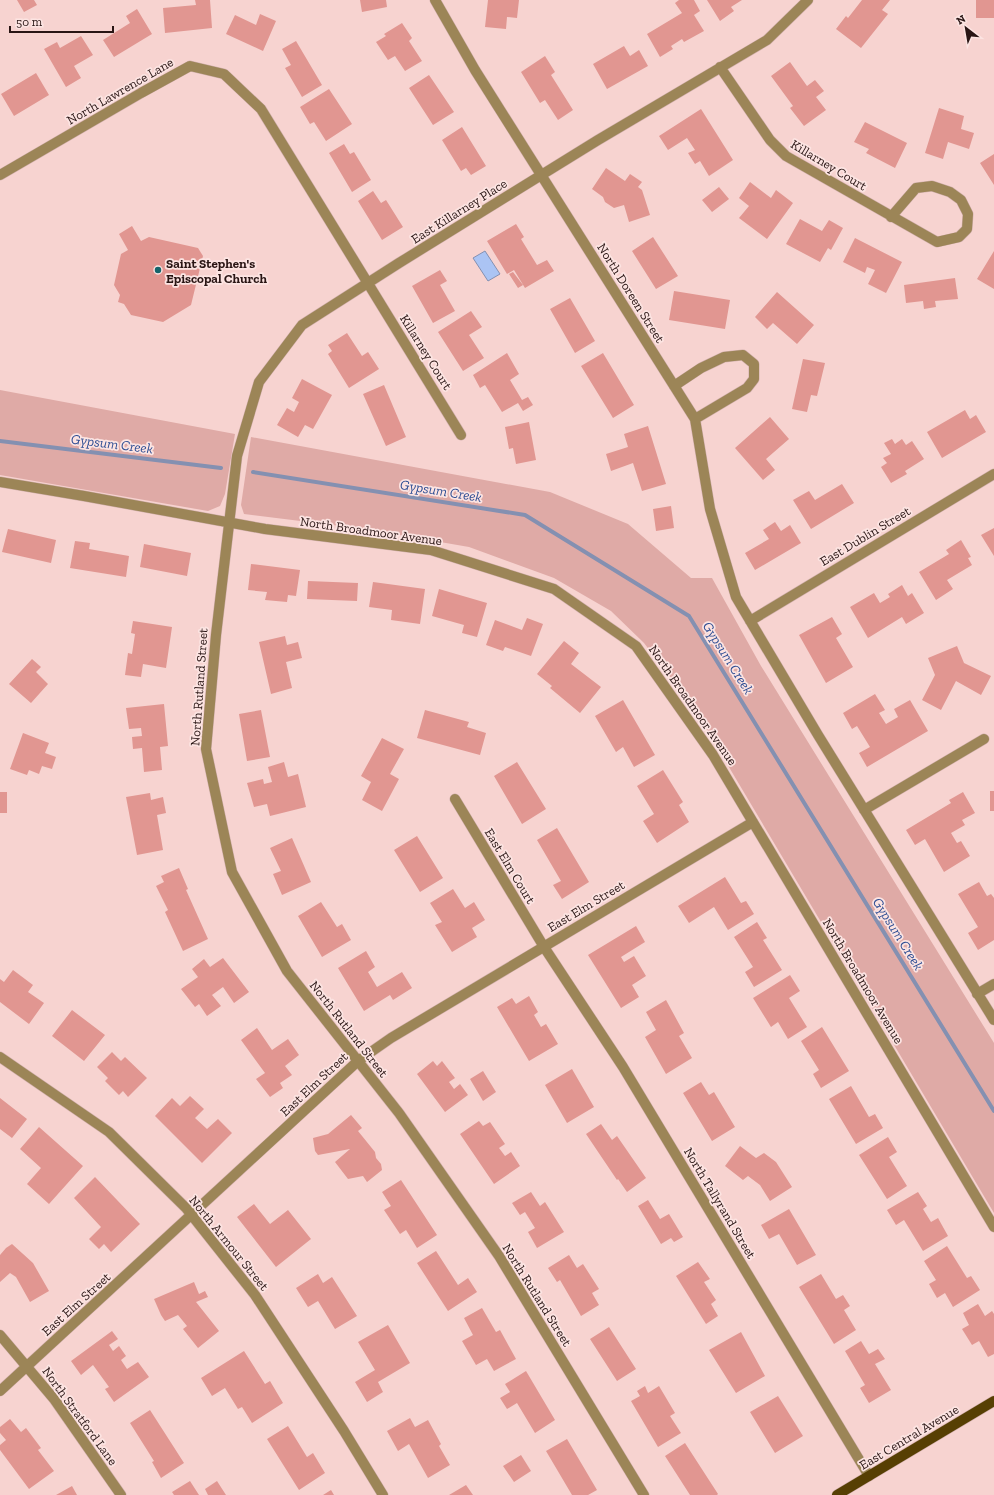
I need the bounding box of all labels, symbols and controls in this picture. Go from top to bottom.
scale bar [10,8,113,34]
north arrow [946,8,986,48]
text: N [954,12,969,28]
text: 50 m [16,15,43,29]
street label: North Lawrence Lane [64,54,176,128]
street label: Killarney Court [788,136,870,194]
street label: East Killarney Place [408,176,510,246]
street label: North Doreen Street [594,240,668,346]
place label: Saint Stephen's Episcopal Church [166,256,267,286]
marker: Saint Stephen's Episcopal Church [153,265,163,275]
street label: Killarney Court [397,312,455,393]
water label: Gypsum Creek [70,431,154,457]
water label: Gypsum Creek [399,476,483,506]
street label: East Dublin Street [817,503,913,569]
street label: North Broadmoor Avenue [299,514,443,548]
water label: Gypsum Creek [699,619,757,697]
street label: North Rutland Street [187,627,211,746]
street label: North Broadmoor Avenue [646,642,740,768]
street label: East Elm Court [482,826,538,907]
street label: East Elm Street [545,877,627,935]
water label: Gypsum Creek [869,895,927,973]
street label: North Broadmoor Avenue [820,916,906,1046]
street label: North Rutland Street [307,978,391,1080]
street label: East Elm Street [277,1049,351,1119]
street label: North Tallyrand Street [681,1145,759,1261]
street label: North Armour Street [186,1193,272,1294]
street label: North Rutland Street [499,1241,575,1349]
street label: East Elm Street [39,1269,113,1339]
street label: North Stratford Lane [39,1364,121,1468]
street label: East Central Avenue [857,1401,961,1473]

